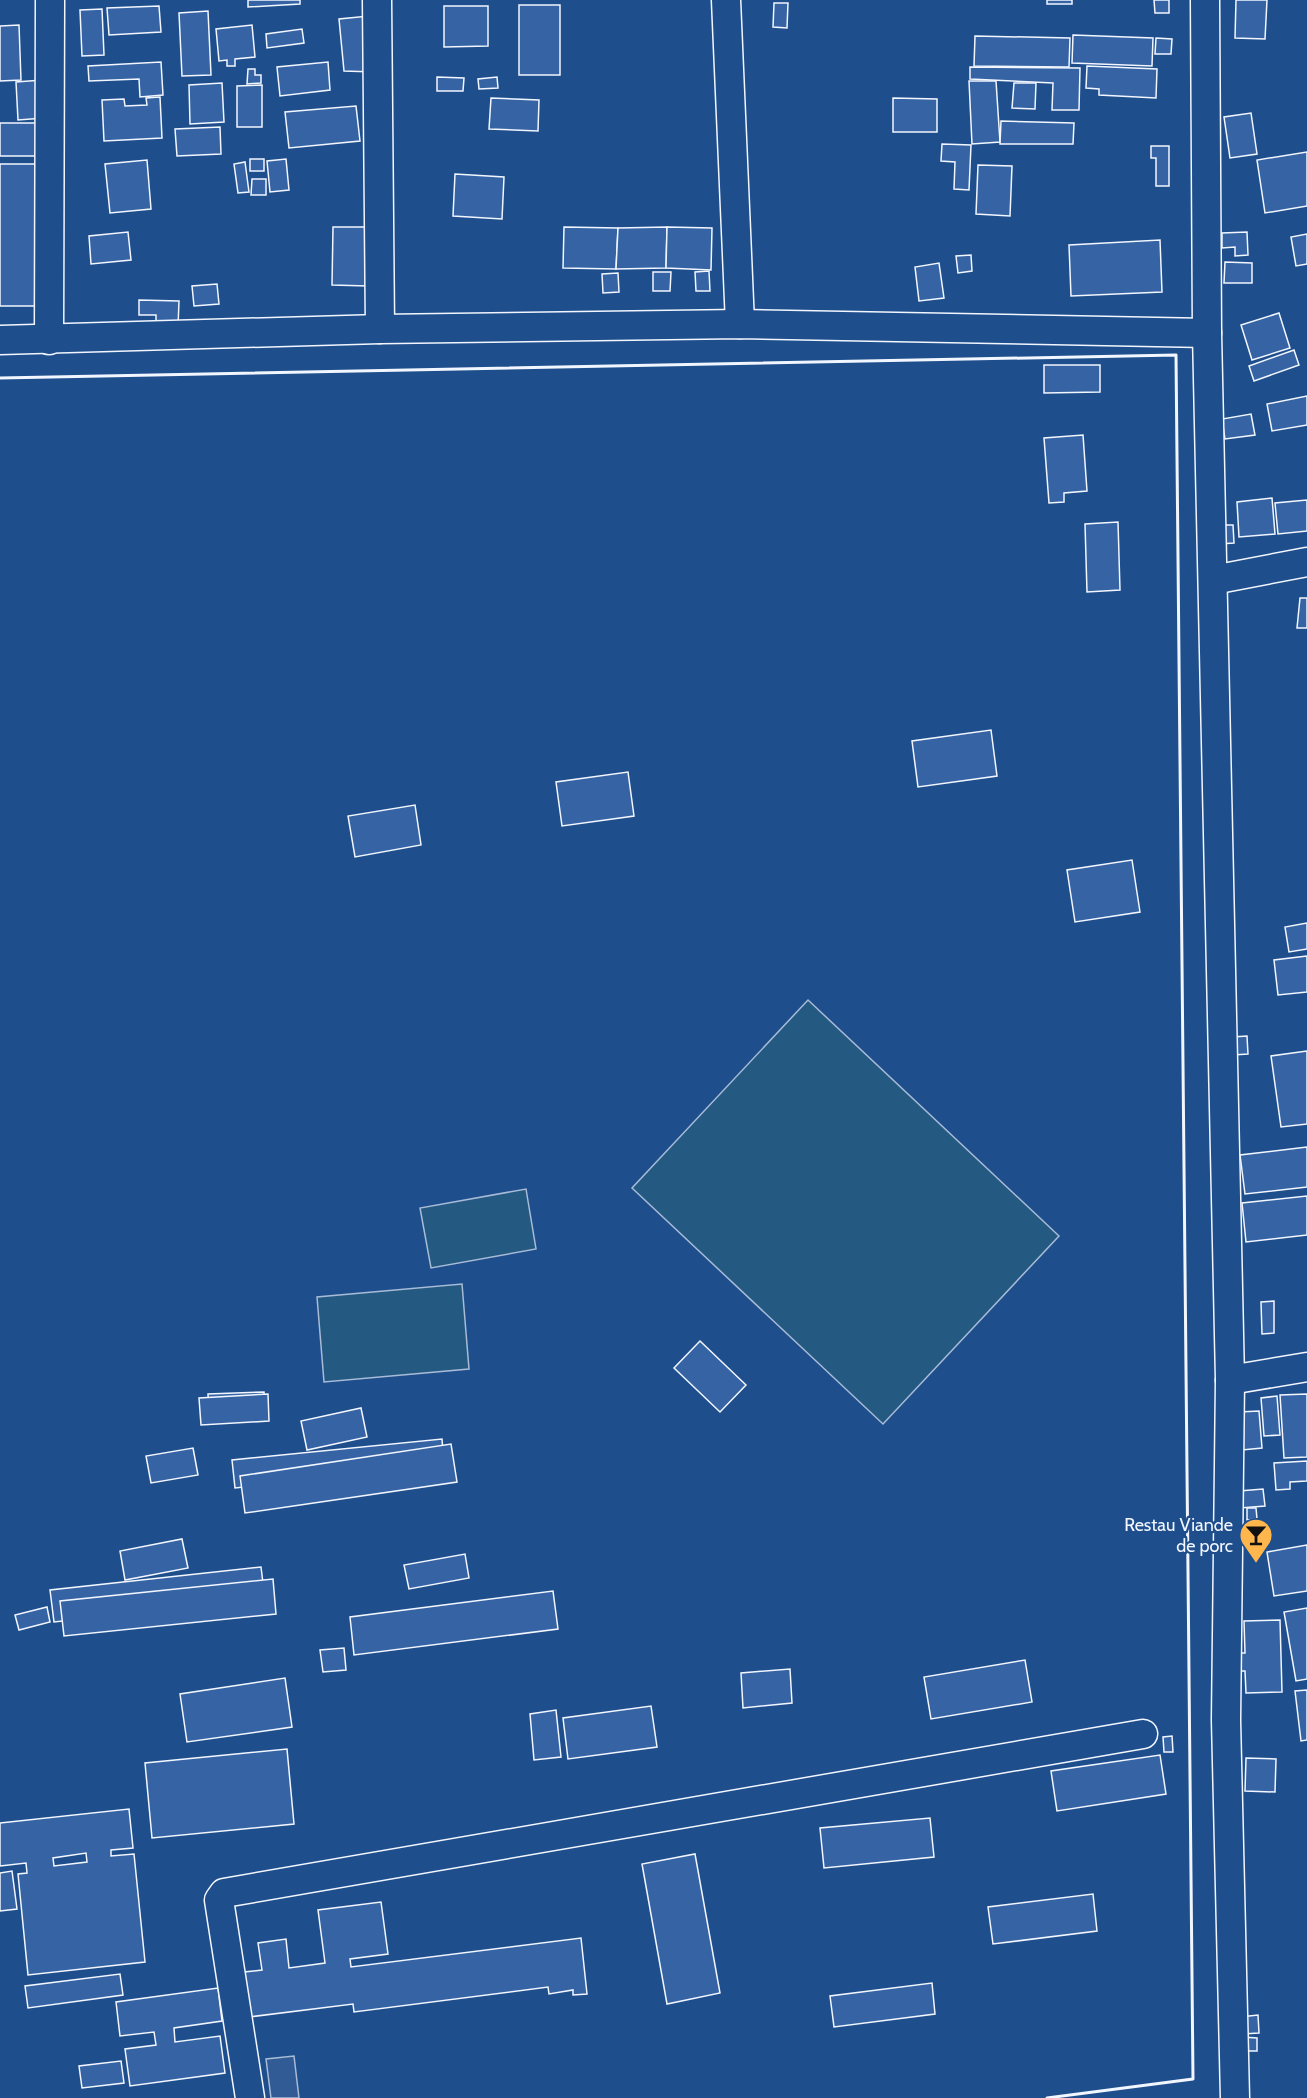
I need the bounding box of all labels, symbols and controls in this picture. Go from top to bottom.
place label: Restau Viande de porc [1124,1514,1233,1557]
bar icon: Restau Viande de porc [1238,1517,1274,1564]

